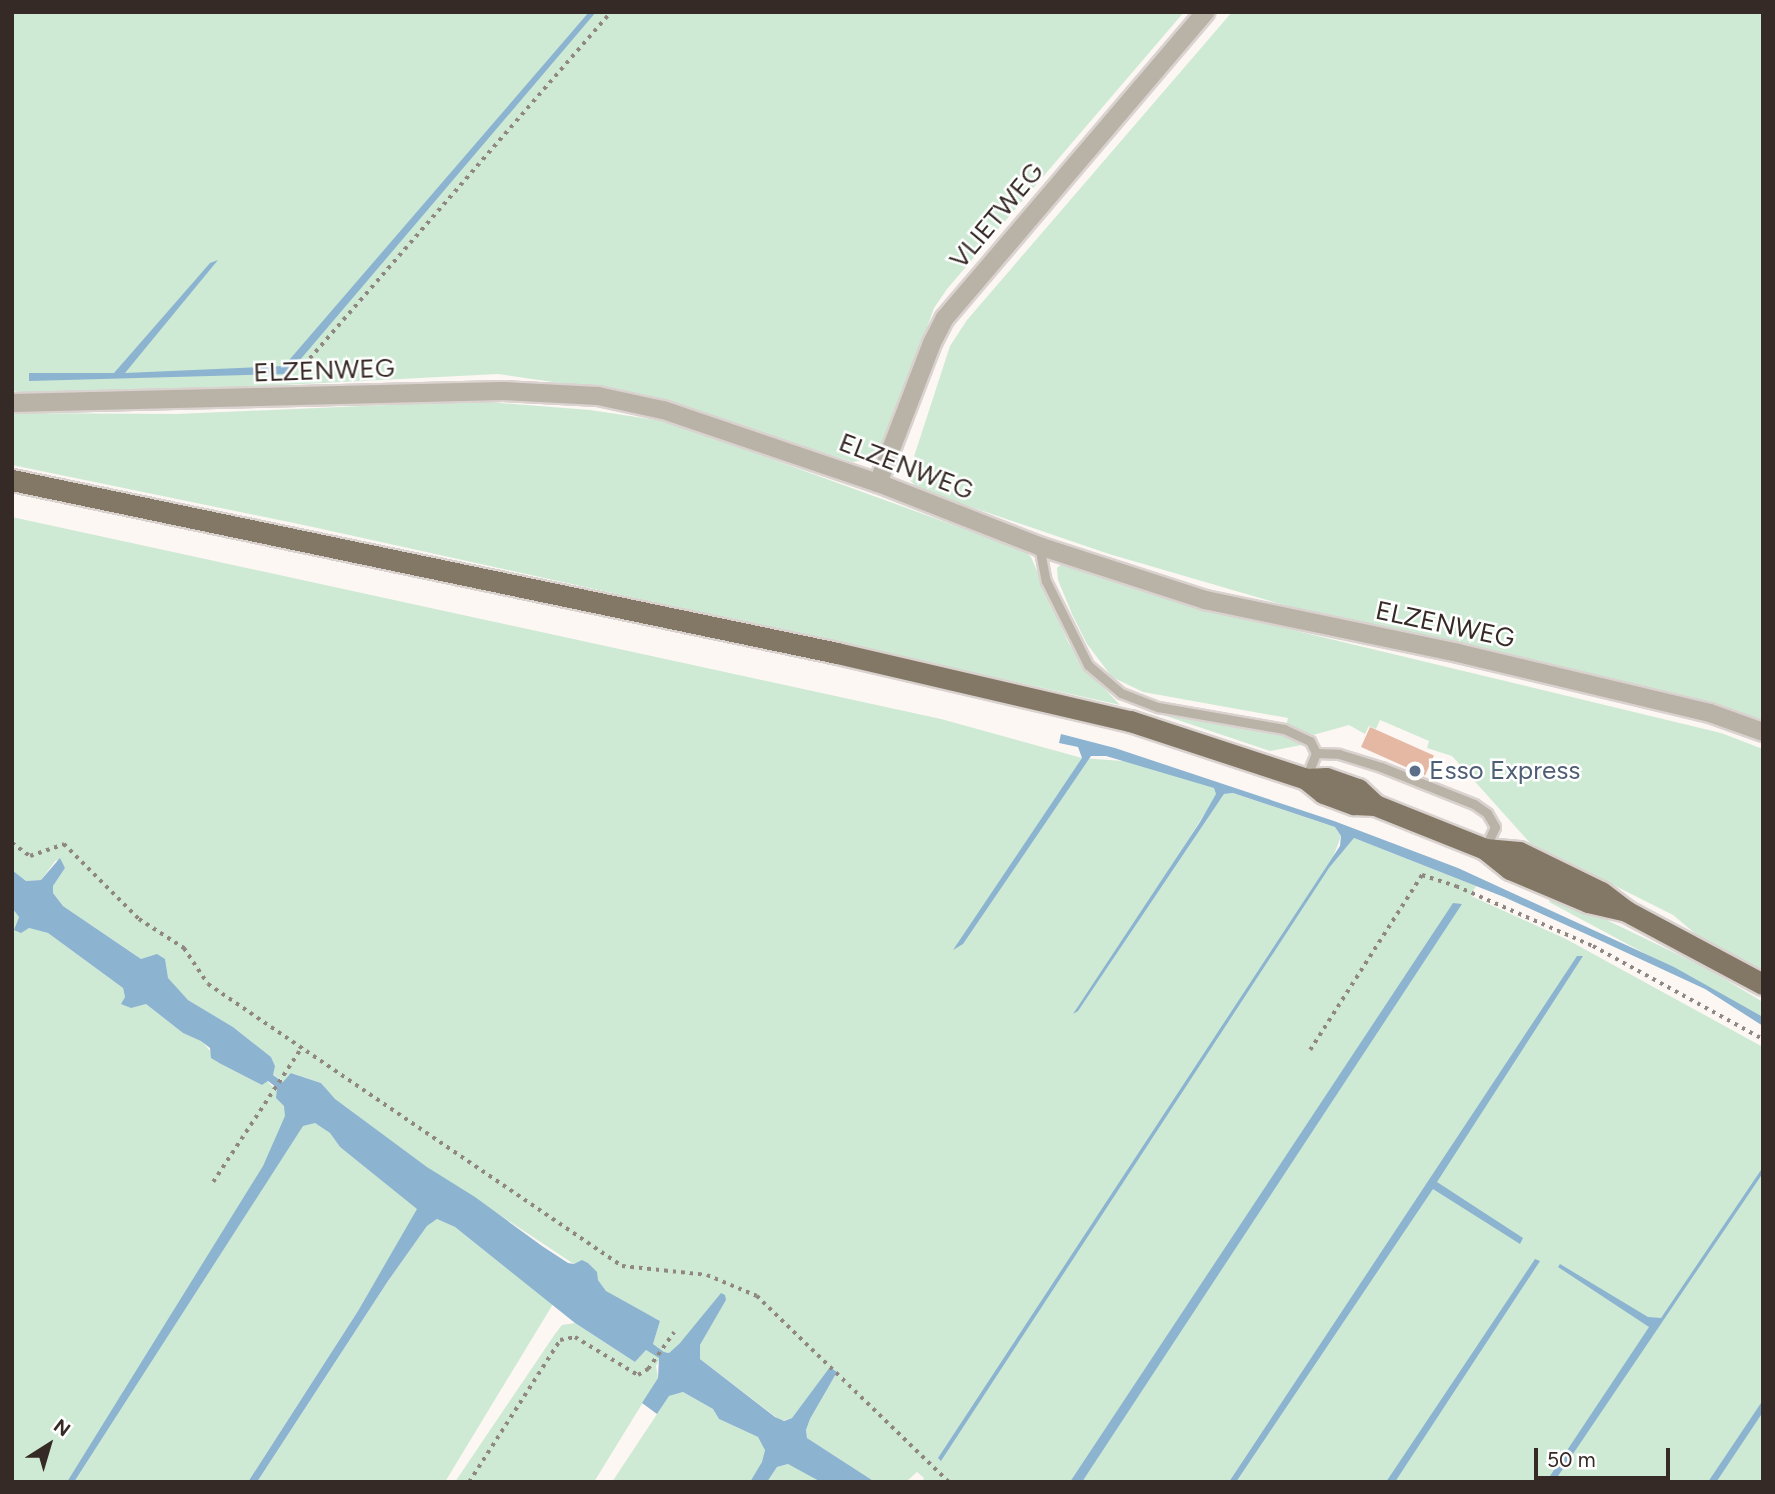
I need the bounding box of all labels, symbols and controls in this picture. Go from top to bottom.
street label: VLIETWEG [944,157,1050,275]
street label: ELZENWEG [253,353,395,389]
street label: ELZENWEG [834,427,978,507]
street label: ELZENWEG [1373,595,1517,655]
place label: Esso Express [1429,755,1580,787]
marker: Esso Express [1407,763,1423,779]
north arrow [14,1410,84,1480]
text: N [49,1414,75,1441]
scale bar [1537,1434,1674,1478]
text: 50 m [1547,1447,1596,1472]

